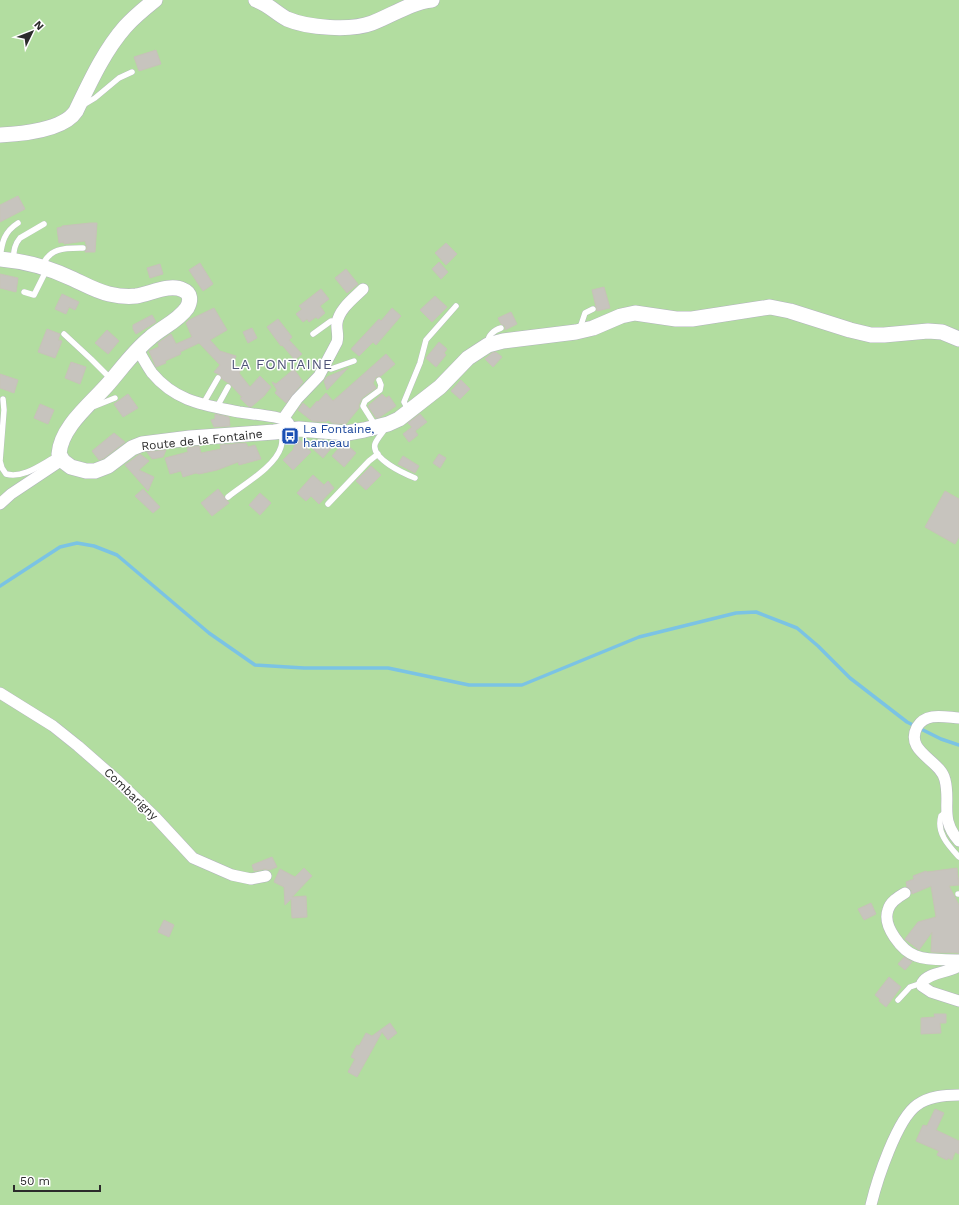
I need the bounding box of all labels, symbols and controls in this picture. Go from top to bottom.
north arrow [12,12,52,52]
text: N [31,18,46,33]
district label: LA FONTAINE [231,356,333,372]
place label: La Fontaine, hameau [303,422,375,450]
bus stop icon: La Fontaine, hameau [280,426,300,446]
street label: Route de la Fontaine [141,427,263,453]
street label: Combarigny [101,765,161,824]
scale bar [14,1167,100,1193]
text: 50 m [20,1174,50,1188]

